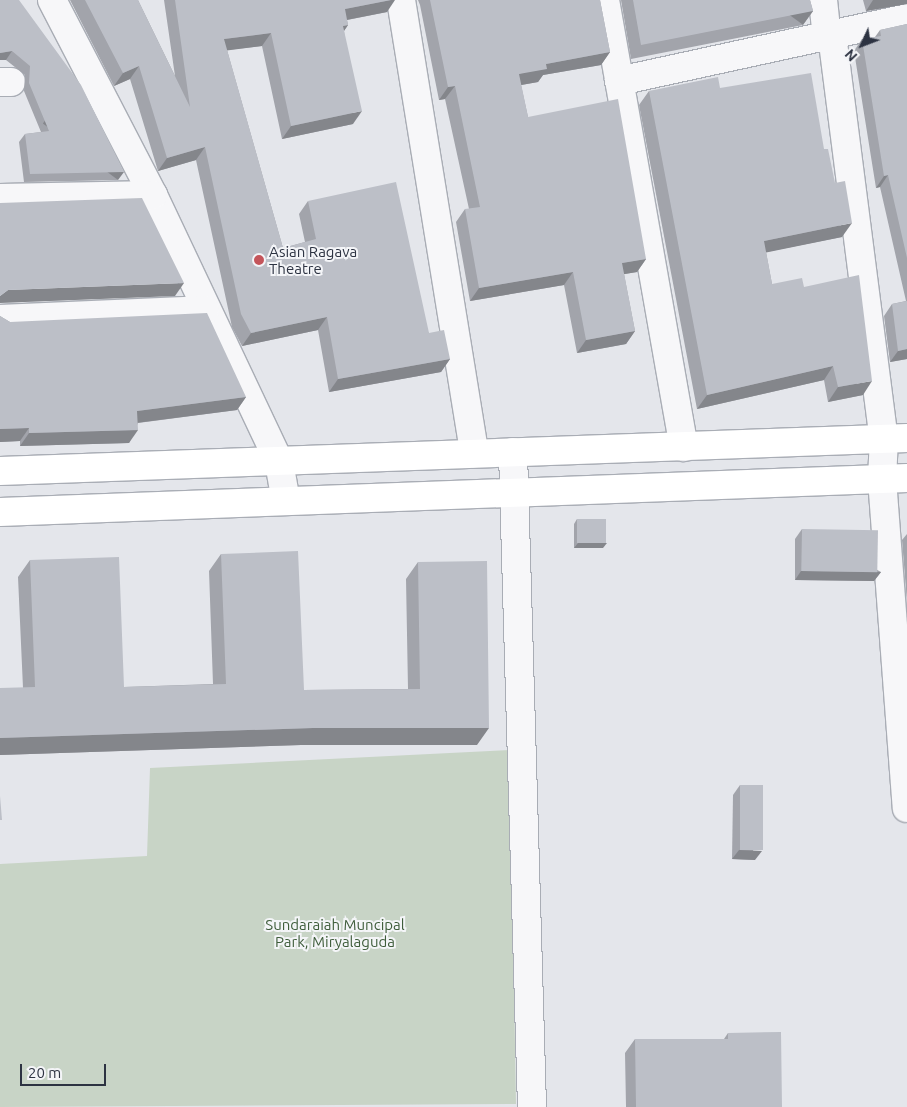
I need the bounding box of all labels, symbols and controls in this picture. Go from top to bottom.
north arrow [837,20,887,70]
text: N [842,46,860,65]
place label: Asian Ragava Theatre [269,242,357,277]
marker: Asian Ragava Theatre [253,254,265,266]
park label: Sundaraiah Muncipal Park, Miryalaguda [265,915,405,950]
scale bar [22,1054,109,1086]
text: 20 m [28,1064,61,1081]

